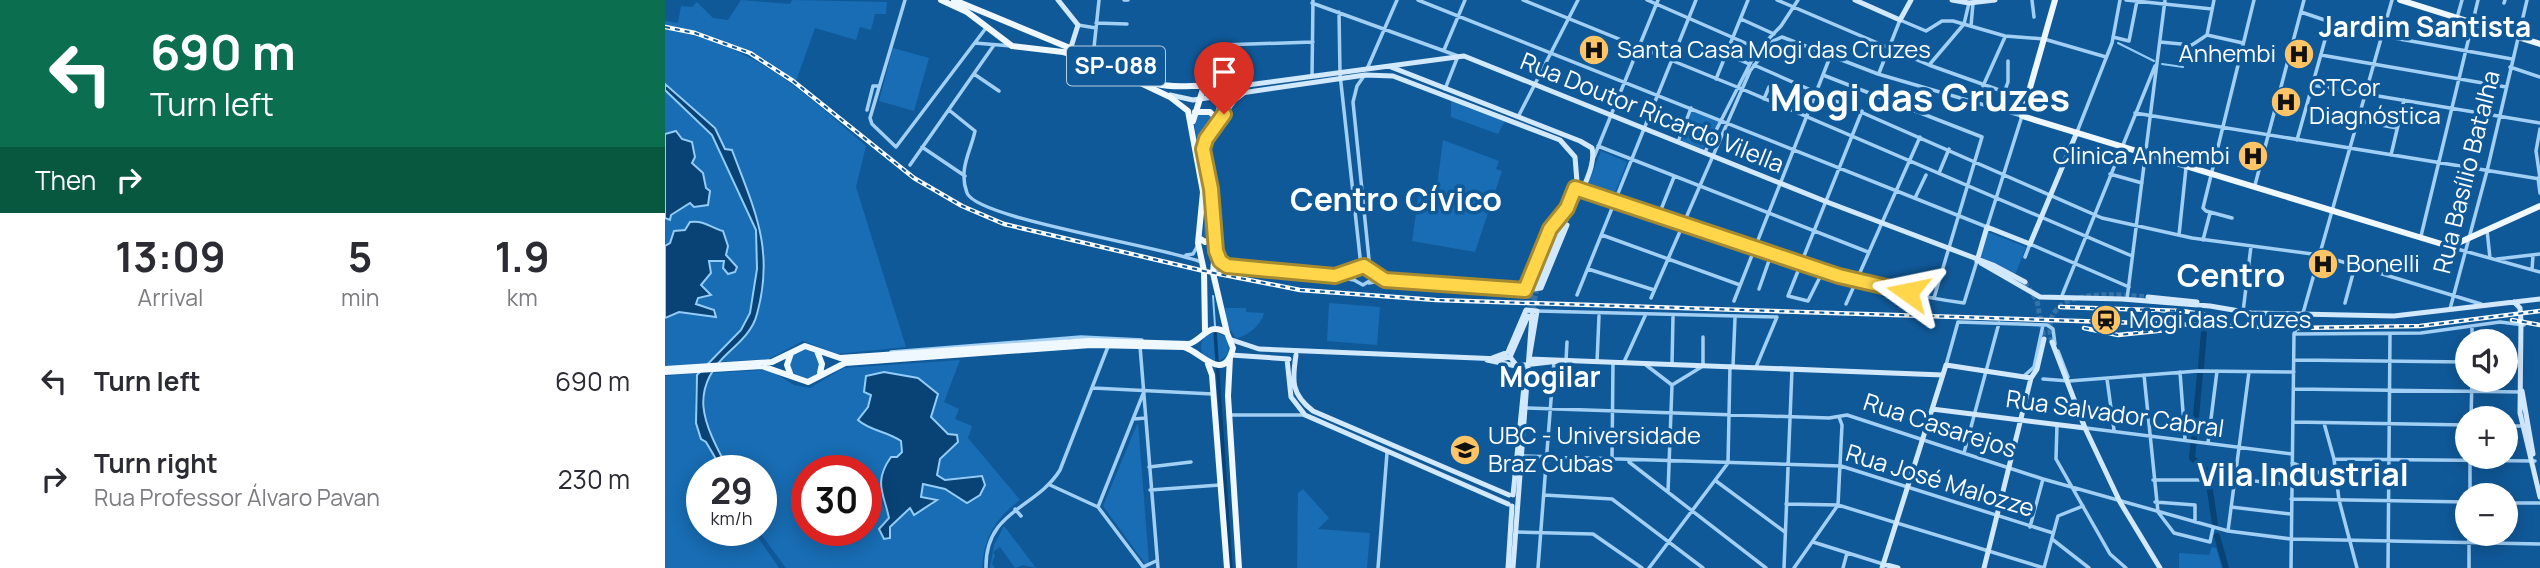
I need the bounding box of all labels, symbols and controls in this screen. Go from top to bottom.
district label: Jardim Santista [2319,7,2531,45]
text: 690 m [150,18,296,85]
icon: left [35,28,126,119]
place label: Santa Casa Mogi das Cruzes [1617,32,1931,65]
hospital icon: Santa Casa Mogi das Cruzes [1577,33,1611,67]
place label: Anhembi [2178,36,2276,69]
hospital icon: Anhembi [2282,37,2316,71]
pin [1194,42,1254,114]
street label: Rua Doutor Ricardo Vilella [1516,44,1789,180]
road number: SP-088 [1067,46,1165,86]
icon: arrive [1205,53,1243,91]
street label: Rua Basílio Batalha [2424,67,2507,277]
district label: Mogi das Cruzes [1770,70,2070,122]
place label: CTCor Diagnóstica [2309,70,2441,131]
text: Turn left [150,82,274,126]
hospital icon: CTCor Diagnóstica [2269,85,2303,119]
place label: Clinica Anhembi [2053,138,2230,171]
hospital icon: Clinica Anhembi [2236,139,2270,173]
icon: right [110,161,148,199]
text: Then [35,162,96,198]
district label: Centro Cívico [1290,177,1502,221]
text: 13:09 [115,227,226,285]
text: 5 [348,227,372,285]
text: 1.9 [494,227,550,285]
place label: Bonelli [2346,246,2420,279]
hospital icon: Bonelli [2306,247,2340,281]
district label: Centro [2177,253,2285,297]
position arrow [1871,255,1945,329]
text: Arrival [138,281,203,313]
text: min [341,281,379,313]
text: km [507,281,538,313]
place label: Mogi das Cruzes [2129,302,2311,335]
station icon: Mogi das Cruzes [2089,303,2123,337]
map controls [2455,329,2518,546]
button: sound [2455,329,2518,392]
district label: Mogilar [1499,357,1601,395]
icon: left [35,362,73,400]
text: Turn left [94,363,201,399]
text: 690 m [555,363,630,399]
street label: Rua Salvador Cabral [2004,381,2226,444]
street label: Rua Casarejos [1860,384,2021,465]
button: + [2455,406,2518,469]
place label: UBC - Universidade Braz Cubas [1488,418,1701,479]
school or university icon: UBC - Universidade Braz Cubas [1448,433,1482,467]
street label: Rua José Malozze [1842,435,2039,524]
text: Turn right [94,445,218,481]
district label: Vila Industrial [2197,452,2409,496]
speed limit sign: 30 [791,455,882,546]
icon: right [35,460,73,498]
text: 230 m [558,461,630,497]
text: 29 [710,467,753,515]
text: Rua Professor Álvaro Pavan [94,481,380,513]
button: − [2455,483,2518,546]
text: km/h [711,506,752,530]

